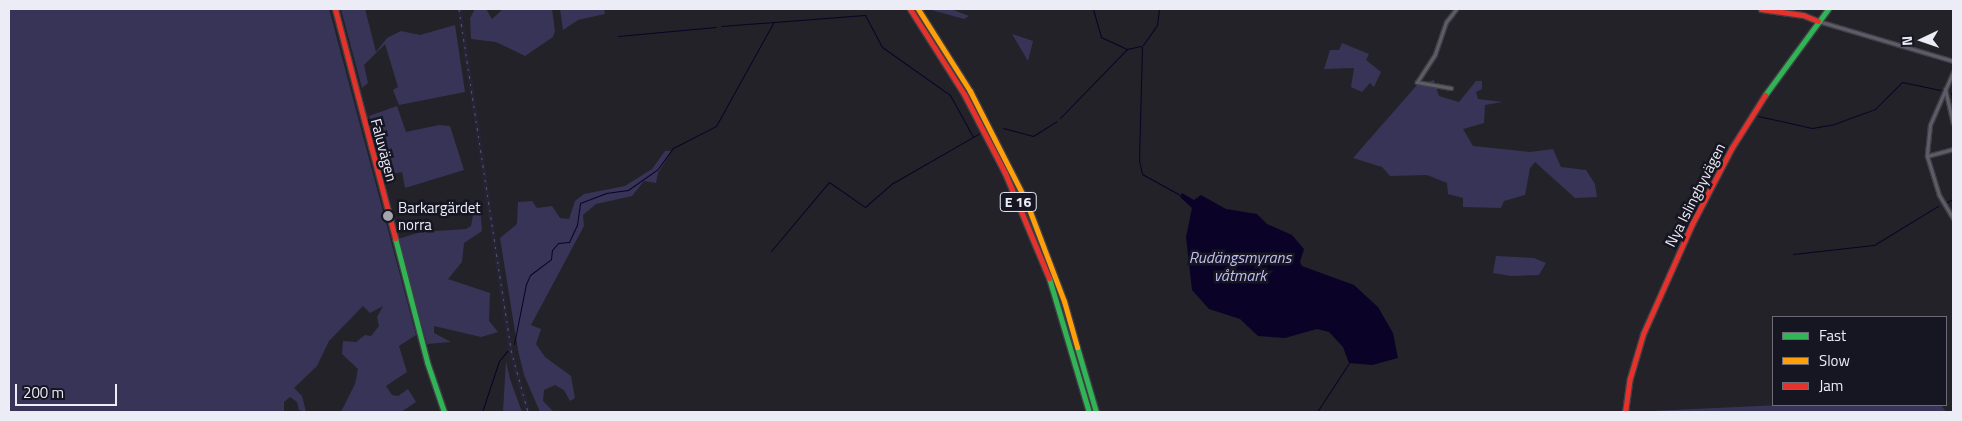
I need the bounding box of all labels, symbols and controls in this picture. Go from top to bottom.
north arrow [1897,15,1947,65]
text: N [1896,35,1917,46]
street label: Faluvägen [367,117,401,183]
street label: Nya Islingbyvägen [1661,140,1729,250]
road number: E 16 [999,190,1037,213]
place label: Barkargärdet norra [398,198,481,233]
marker: Barkargärdet norra [382,210,394,222]
water label: Rudängsmyrans våtmark [1189,247,1291,285]
legend [1772,316,1947,406]
text: Fast [1819,324,1846,347]
text: Slow [1819,349,1850,372]
scale bar [18,374,120,406]
text: Jam [1819,374,1843,397]
text: 200 m [23,381,64,404]

